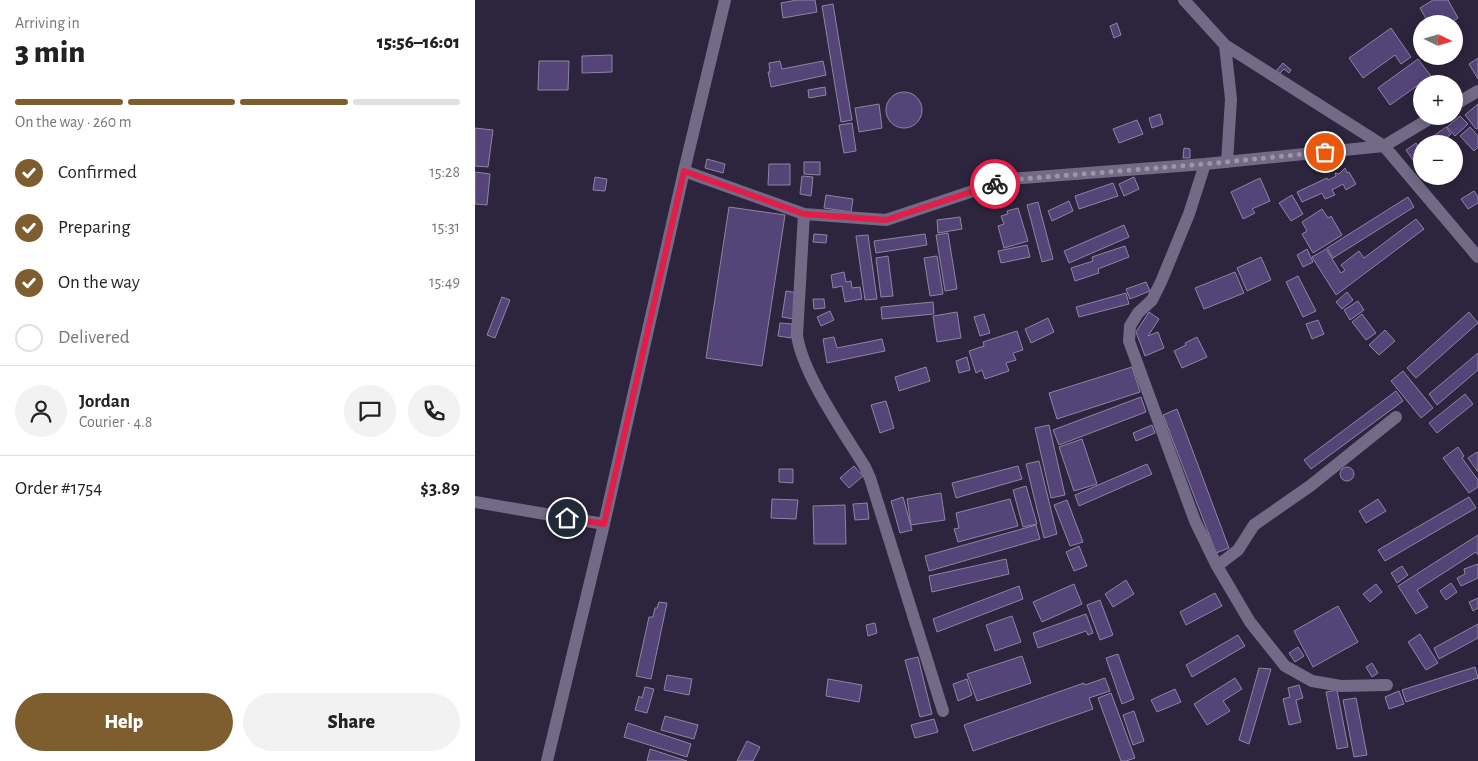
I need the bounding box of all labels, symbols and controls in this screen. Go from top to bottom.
text: Arriving in [15,15,80,31]
north arrow [1413,15,1463,65]
map controls [1413,15,1463,185]
text: 15:56–16:01 [377,33,460,52]
text: 3 min [15,36,85,68]
button: + [1413,75,1463,125]
text: On the way · 260 m [15,114,132,130]
pin [1304,131,1346,173]
button: − [1413,135,1463,185]
icon: bag [1311,138,1339,166]
icon: check [15,159,43,187]
courier [970,159,1020,209]
text: Confirmed [58,163,137,182]
text: 15:28 [429,164,460,180]
icon: bike [981,170,1009,198]
icon: check [15,214,43,242]
text: Preparing [58,218,131,237]
text: 15:31 [432,219,460,235]
icon: check [15,269,43,297]
text: On the way [58,273,140,292]
text: 15:49 [429,274,460,290]
text: Delivered [58,328,130,347]
button: person [15,385,67,437]
button: chat [344,385,396,437]
button: phone [408,385,460,437]
text: Jordan [79,392,130,411]
text: Courier · 4.8 [79,414,152,430]
text: Order #1754 [15,479,102,498]
text: $3.89 [420,479,460,498]
pin [546,497,588,539]
icon: home [553,504,581,532]
button: Help [15,693,233,751]
button: Share [243,693,460,751]

